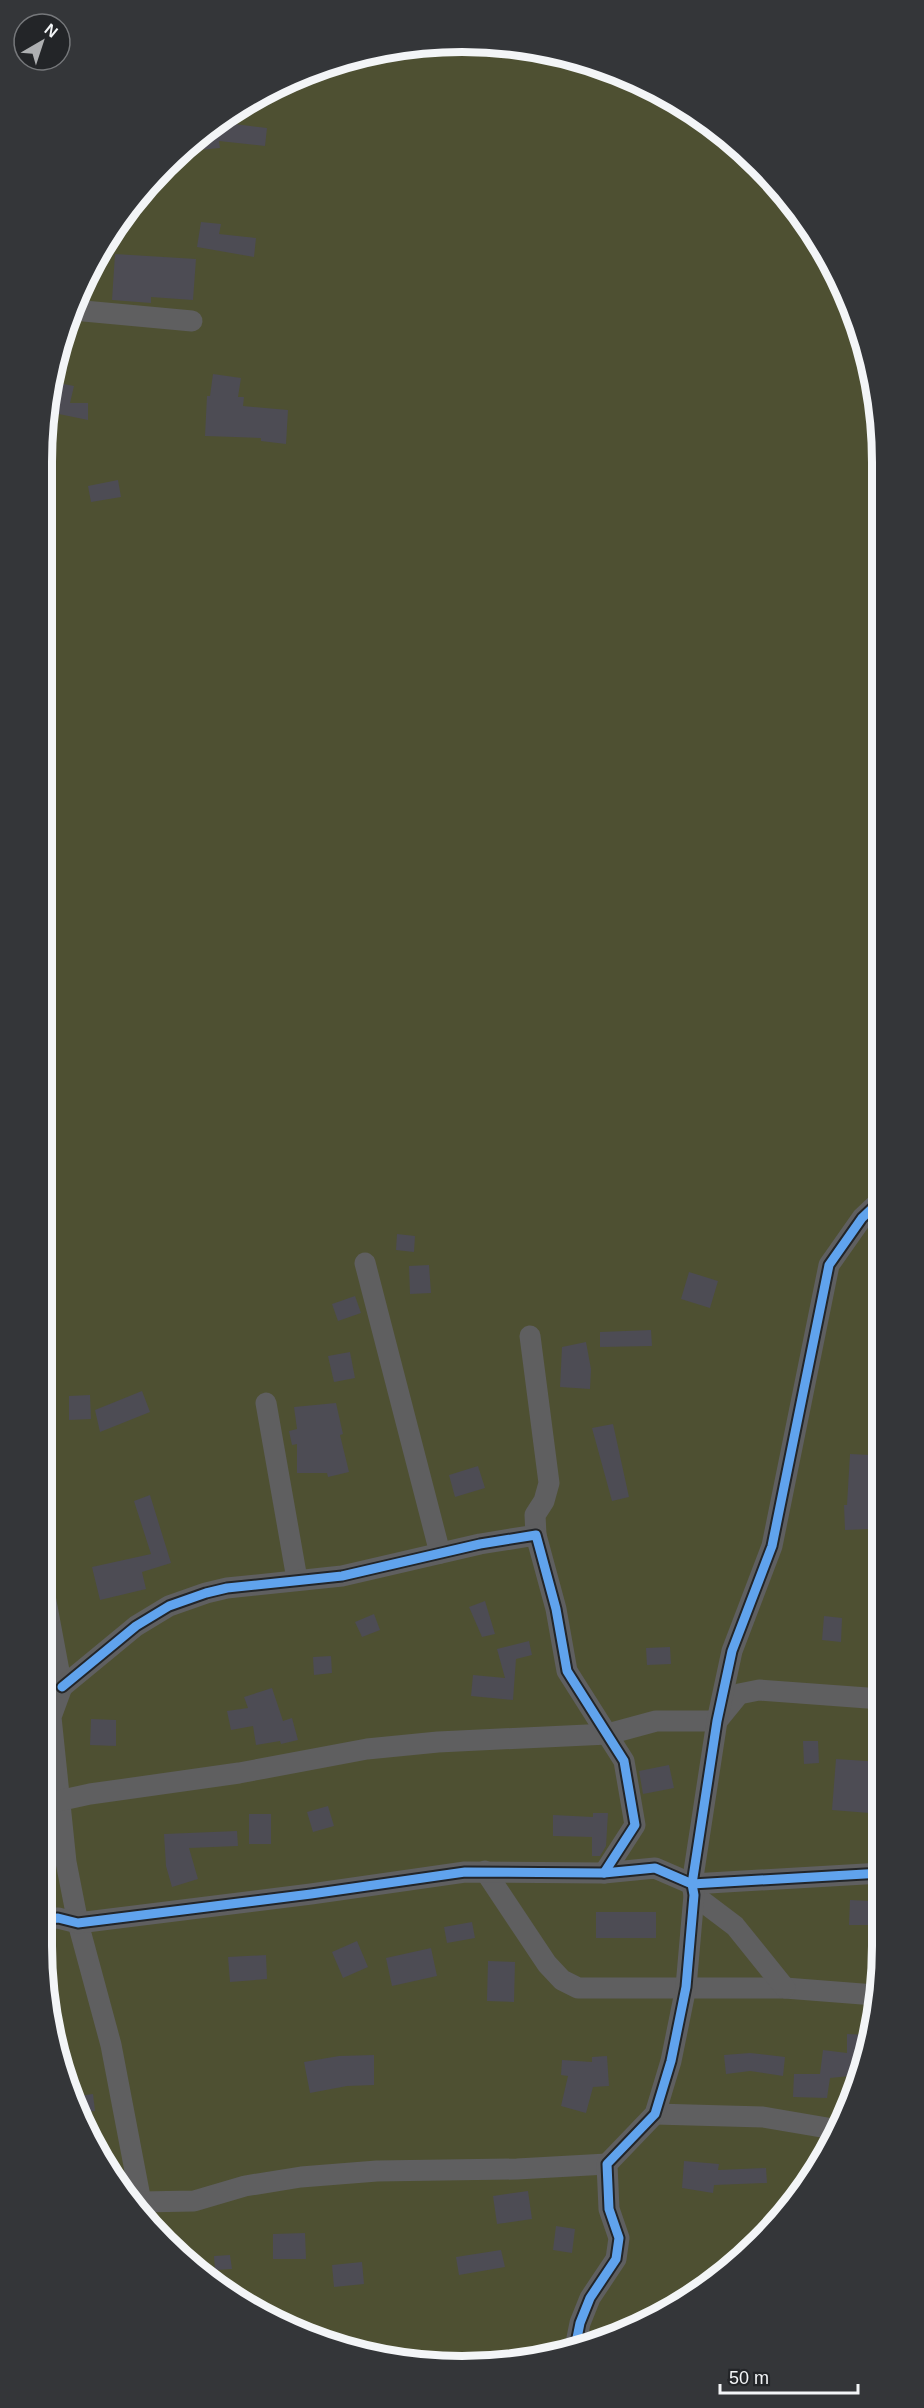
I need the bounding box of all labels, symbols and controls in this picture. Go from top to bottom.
north arrow [12,12,72,72]
text: N [41,20,61,41]
scale bar [720,2357,858,2395]
text: 50 m [729,2368,769,2388]

